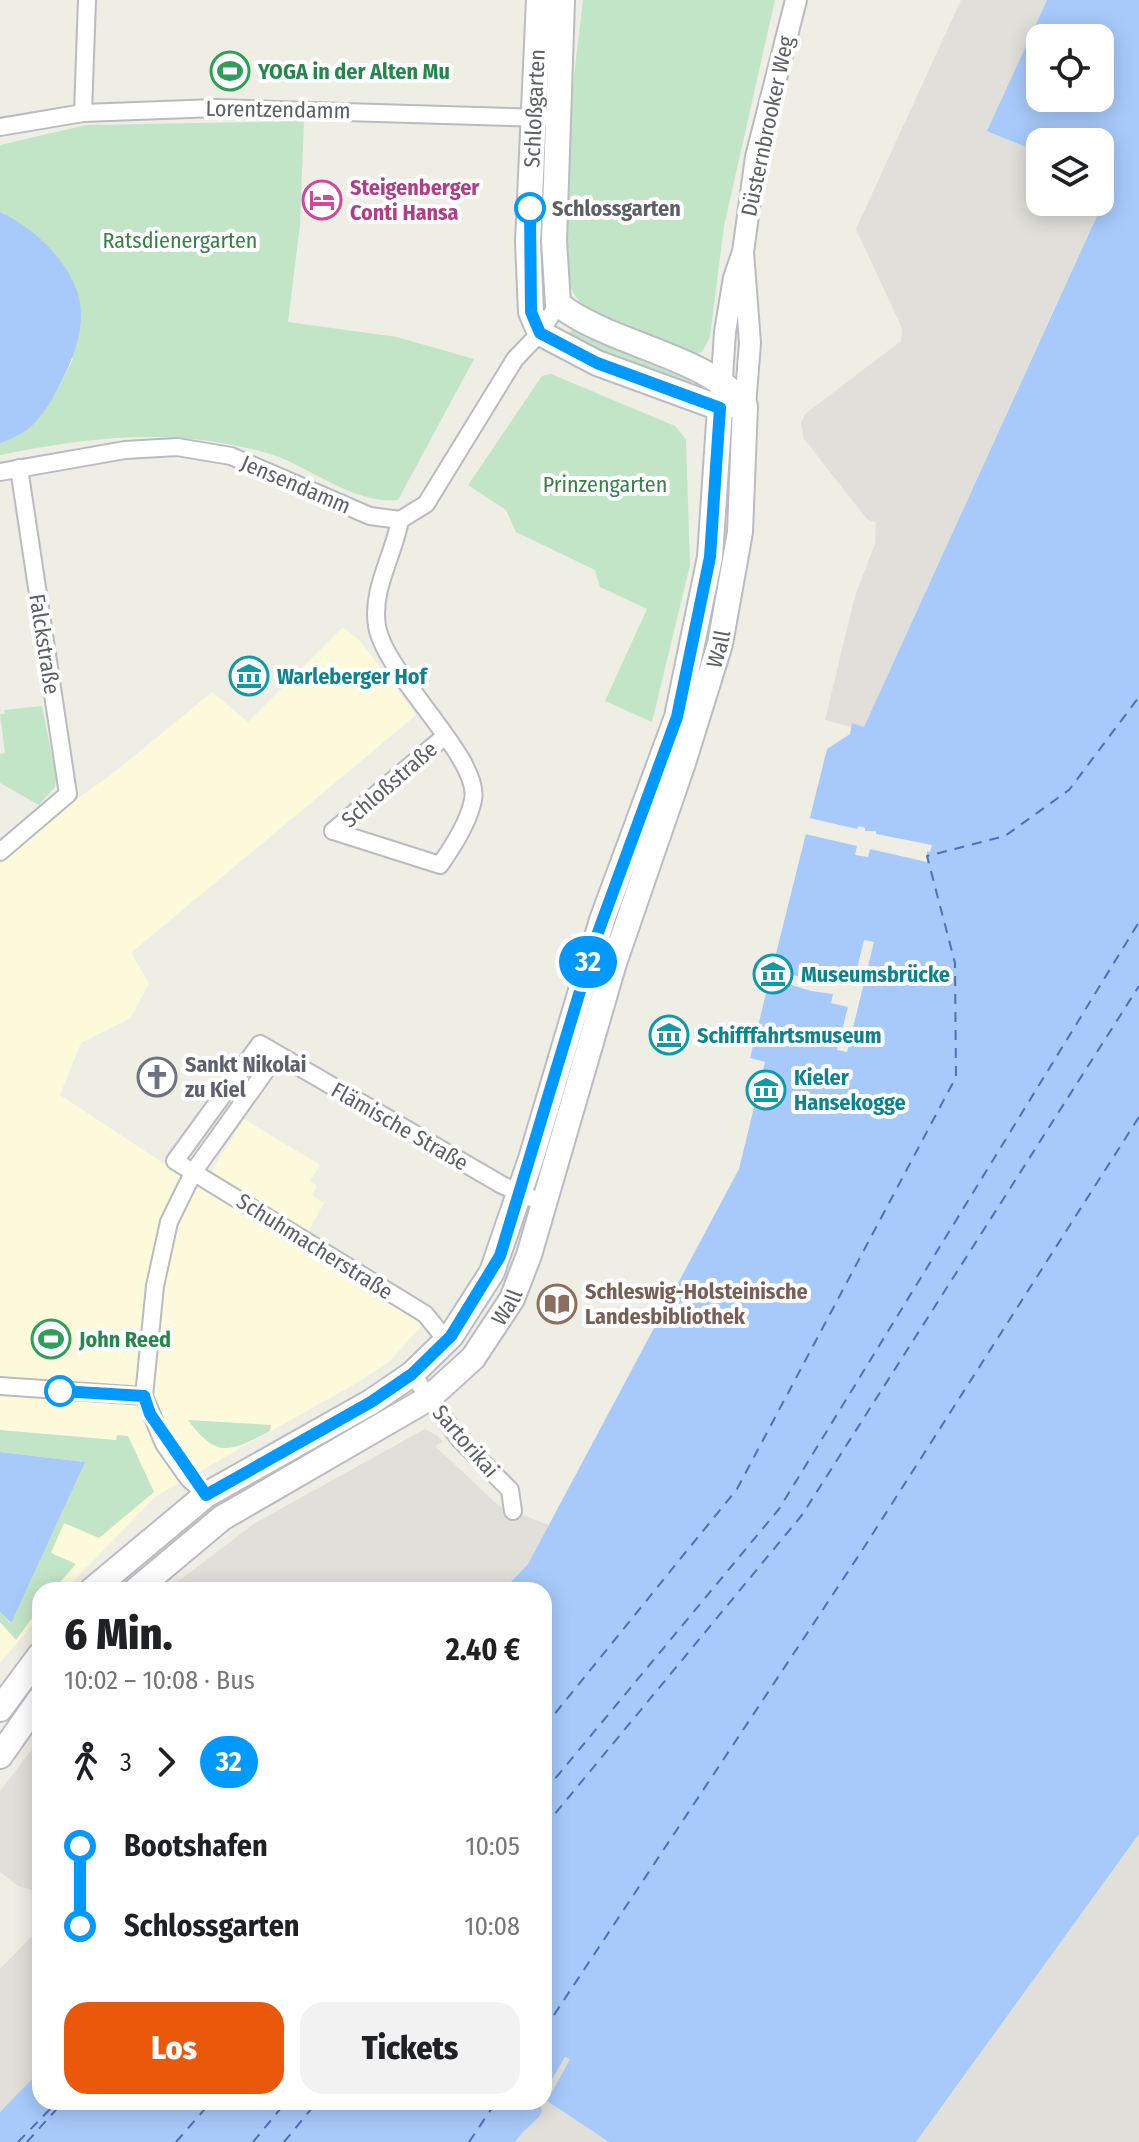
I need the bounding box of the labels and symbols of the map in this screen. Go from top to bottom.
street label: Düsternbrooker Weg [735,33,800,219]
street label: Schloßgarten [518,49,551,168]
sports icon: YOGA in der Alten Mu [209,50,251,92]
place label: YOGA in der Alten Mu [257,58,450,85]
street label: Lorentzendamm [205,95,351,124]
place label: Steigenberger Conti Hansa [350,174,480,226]
hotel icon: Steigenberger Conti Hansa [301,179,343,221]
marker: Schlossgarten [515,193,545,223]
place label: Schlossgarten [552,195,681,222]
park label: Ratsdienergarten [103,227,257,254]
street label: Jensendamm [237,449,355,520]
park label: Prinzengarten [543,471,667,498]
street label: Falckstraße [23,592,66,696]
street label: Wall [700,628,736,671]
museum icon: Warleberger Hof [228,655,270,697]
place label: Warleberger Hof [277,663,429,690]
street label: Schloßstraße [336,735,443,833]
line badge: 32 [552,936,624,988]
museum icon: Museumsbrücke [752,953,794,995]
place label: Museumsbrücke [801,961,950,988]
museum icon: Schifffahrtsmuseum [648,1014,690,1056]
place label: Schifffahrtsmuseum [697,1022,882,1049]
place label: Sankt Nikolai zu Kiel [185,1051,306,1103]
church icon: Sankt Nikolai zu Kiel [136,1056,178,1098]
place label: Kieler Hansekogge [794,1064,906,1116]
museum icon: Kieler Hansekogge [745,1069,787,1111]
street label: Flämische Straße [327,1076,473,1176]
street label: Schuhmacherstraße [232,1188,398,1305]
place label: Schleswig-Holsteinische Landesbibliothek [585,1278,808,1330]
library icon: Schleswig-Holsteinische Landesbibliothek [536,1283,578,1325]
street label: Wall [485,1285,529,1331]
sports icon: John Reed [30,1318,72,1360]
place label: John Reed [78,1326,171,1353]
unlabelled marker [45,1376,75,1406]
street label: Sartorikai [427,1400,504,1483]

